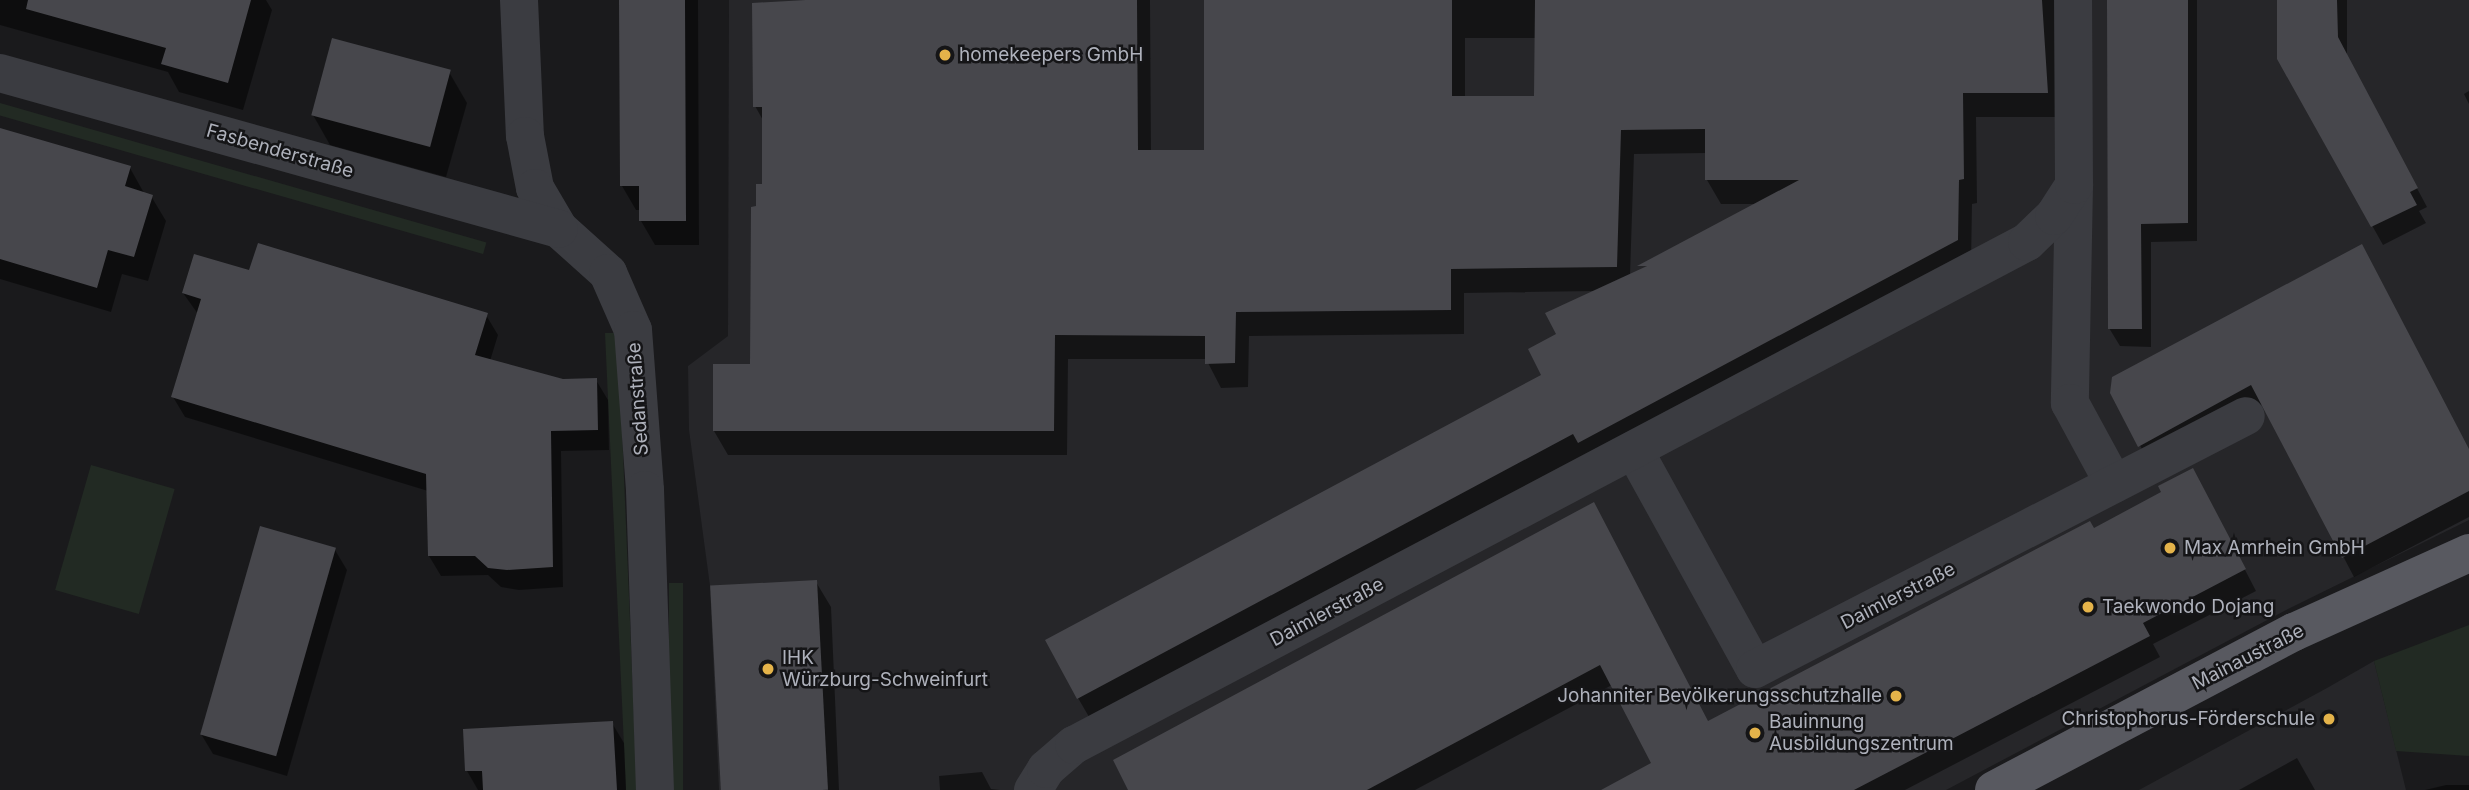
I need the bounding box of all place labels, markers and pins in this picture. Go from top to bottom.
place label: homekeepers GmbH [959,44,1143,66]
marker: homekeepers GmbH [937,47,953,63]
place label: Max Amrhein GmbH [2184,537,2365,559]
marker: Max Amrhein GmbH [2162,540,2178,556]
place label: Taekwondo Dojang [2102,596,2274,618]
marker: Taekwondo Dojang [2080,599,2096,615]
place label: IHK Würzburg-Schweinfurt [782,647,988,691]
marker: IHK Würzburg-Schweinfurt [760,661,776,677]
place label: Johanniter Bevölkerungsschutzhalle [1557,685,1882,707]
marker: Johanniter Bevölkerungsschutzhalle [1888,688,1904,704]
place label: Christophorus-Förderschule [2061,708,2315,730]
place label: Bauinnung Ausbildungszentrum [1769,711,1954,755]
marker: Christophorus-Förderschule [2321,711,2337,727]
marker: Bauinnung Ausbildungszentrum [1747,725,1763,741]

